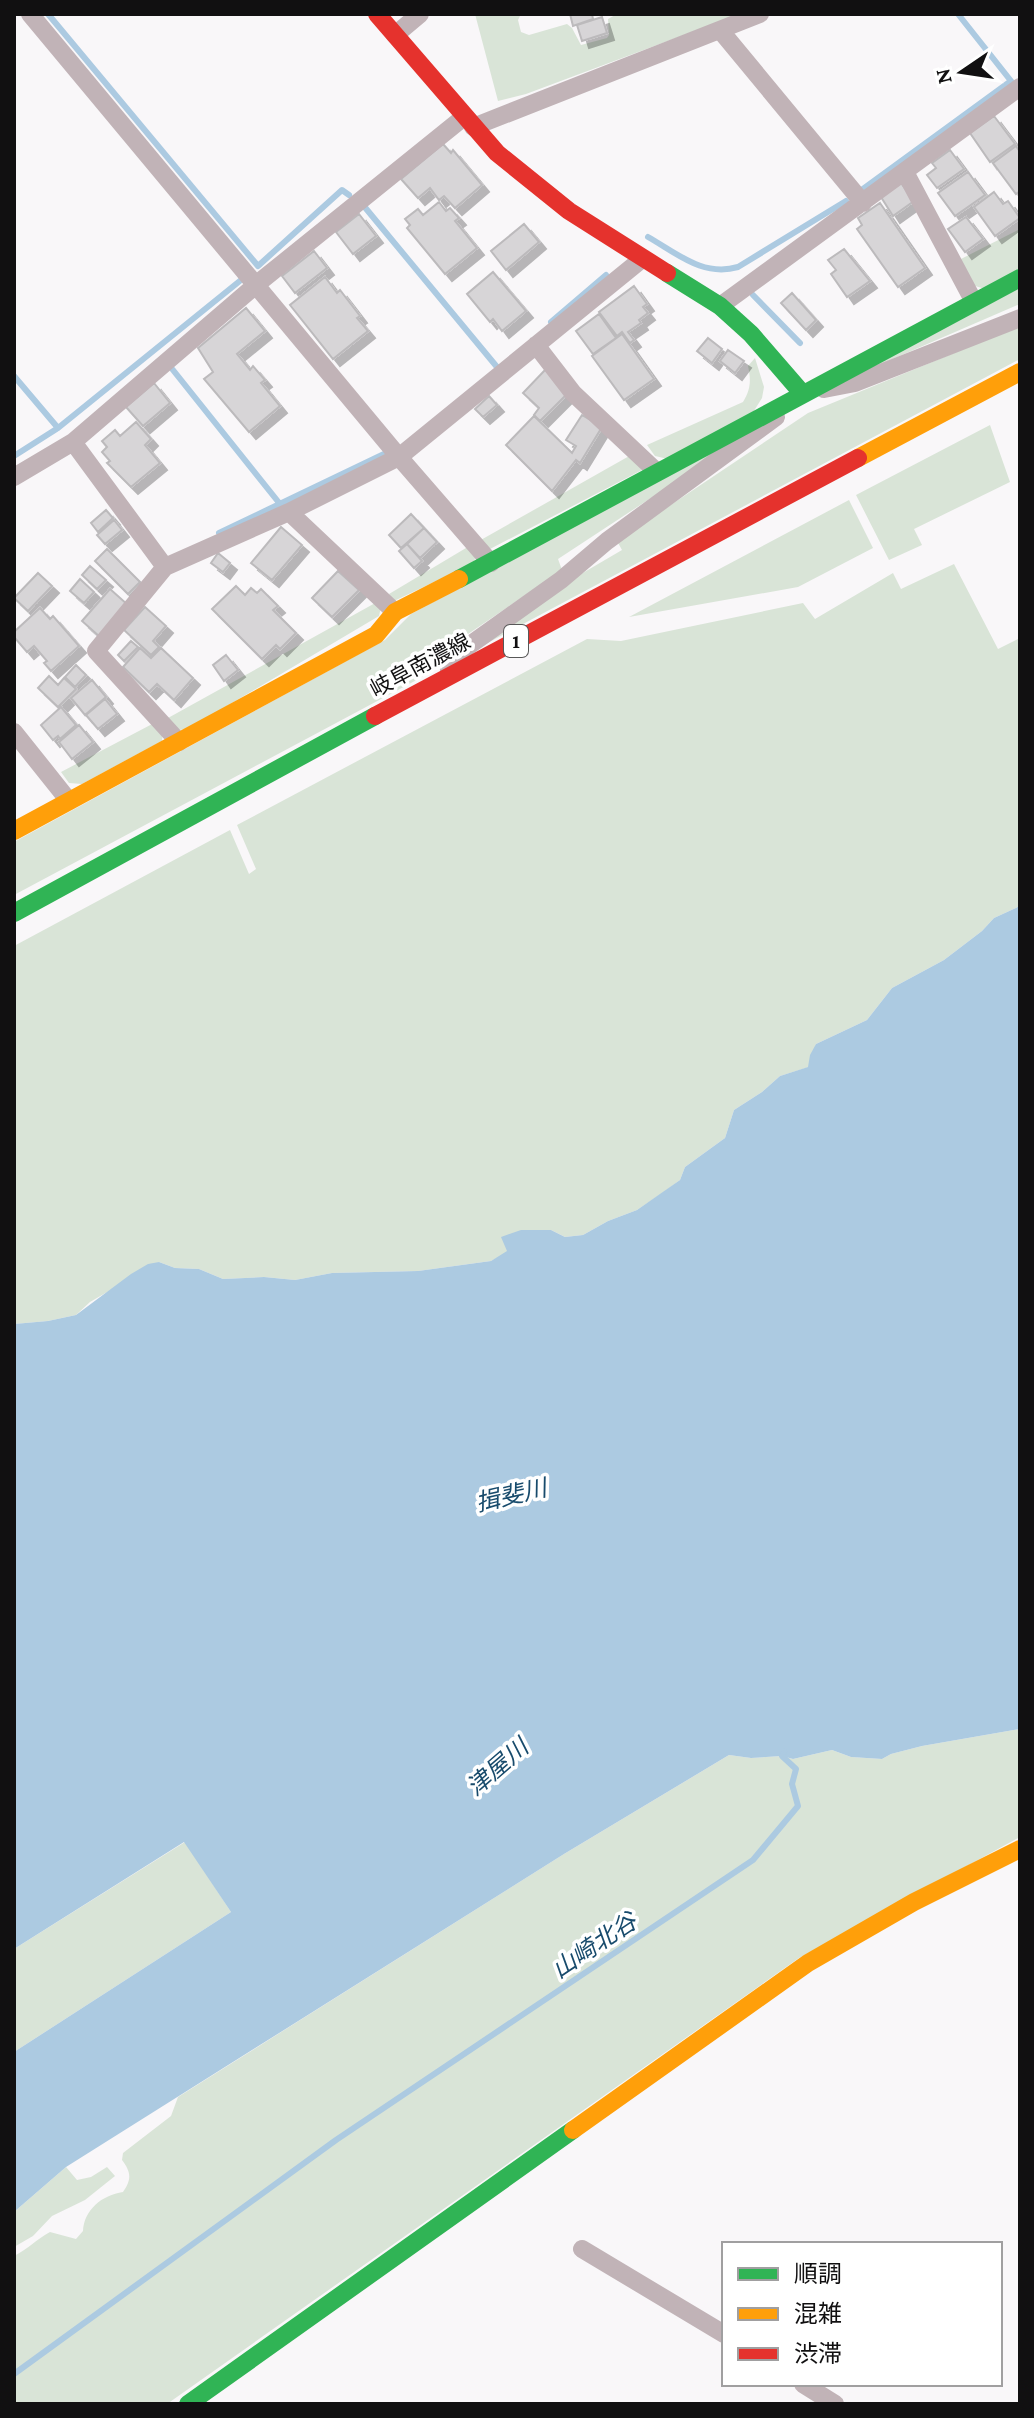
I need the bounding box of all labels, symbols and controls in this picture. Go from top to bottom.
north arrow [922,32,1002,112]
text: N [929,66,957,87]
road number: 1 [504,625,528,657]
street label: 岐阜南濃線 [366,628,474,702]
water label: 揖斐川 [473,1473,552,1516]
water label: 津屋川 [461,1731,535,1801]
water label: 山崎北谷 [547,1906,643,1983]
legend [722,2242,1002,2386]
text: 順調 [794,2260,842,2287]
text: 混雑 [794,2300,842,2327]
text: 渋滞 [794,2340,842,2367]

